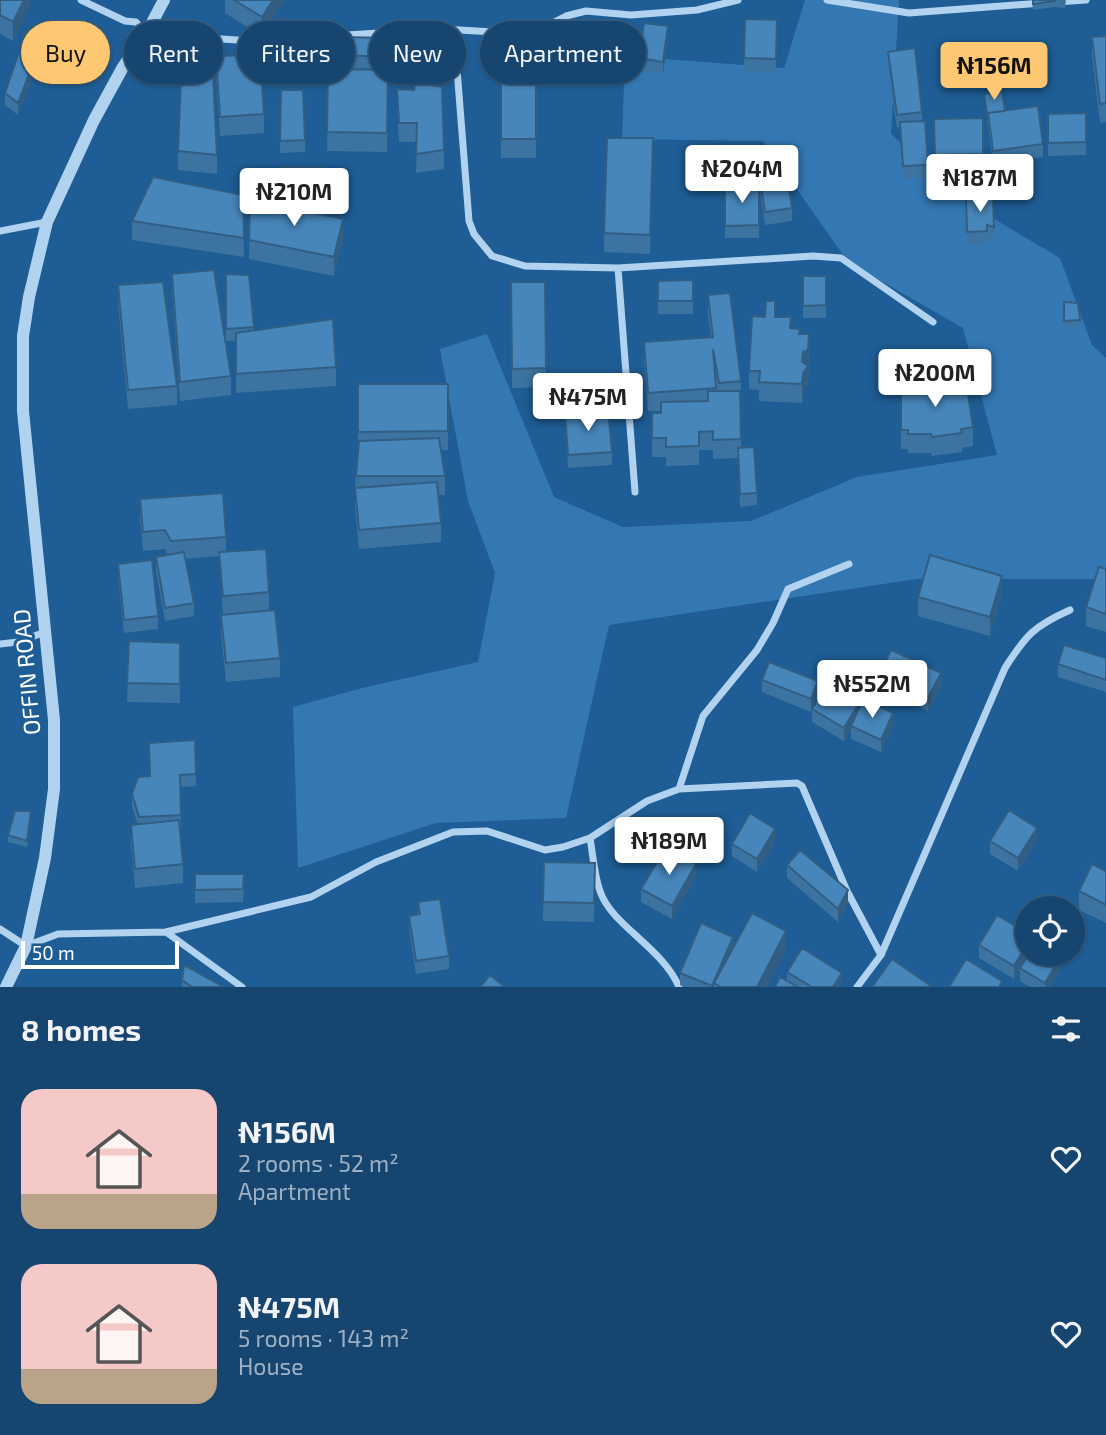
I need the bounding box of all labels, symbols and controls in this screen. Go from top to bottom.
chip: Buy [21,21,110,84]
chip: Rent [124,21,223,84]
chip: Filters [237,21,355,84]
chip: New [369,21,466,84]
chip: Apartment [480,21,646,84]
pin: ₦156M [945,42,1043,102]
text: ₦156M [956,51,1032,79]
pin: ₦204M [693,146,791,205]
text: ₦204M [701,154,783,182]
pin: ₦187M [931,154,1029,214]
text: ₦187M [942,163,1018,191]
pin: ₦210M [245,168,343,228]
text: ₦210M [256,177,332,205]
pin: ₦200M [886,350,984,409]
text: ₦200M [894,358,976,386]
pin: ₦475M [539,374,637,433]
text: ₦475M [549,382,627,410]
street label: OFFIN ROAD [7,608,45,736]
pin: ₦552M [823,660,921,720]
text: ₦552M [833,669,911,697]
pin: ₦189M [620,818,718,877]
text: ₦189M [631,826,707,854]
map controls [1015,896,1085,966]
button: locate [1015,896,1085,966]
scale bar [21,938,178,970]
text: 50 m [32,941,75,964]
icon: filters [1047,1010,1085,1048]
text: 8 homes [21,1011,141,1047]
text: ₦156M [238,1113,336,1149]
icon: home [77,1117,161,1201]
icon: heart [1047,1140,1085,1178]
text: 2 rooms · 52 m² [238,1149,399,1177]
text: Apartment [238,1177,351,1205]
text: ₦475M [238,1288,340,1324]
icon: home [77,1292,161,1376]
icon: heart [1047,1315,1085,1353]
text: 5 rooms · 143 m² [238,1324,409,1352]
text: House [238,1352,304,1380]

